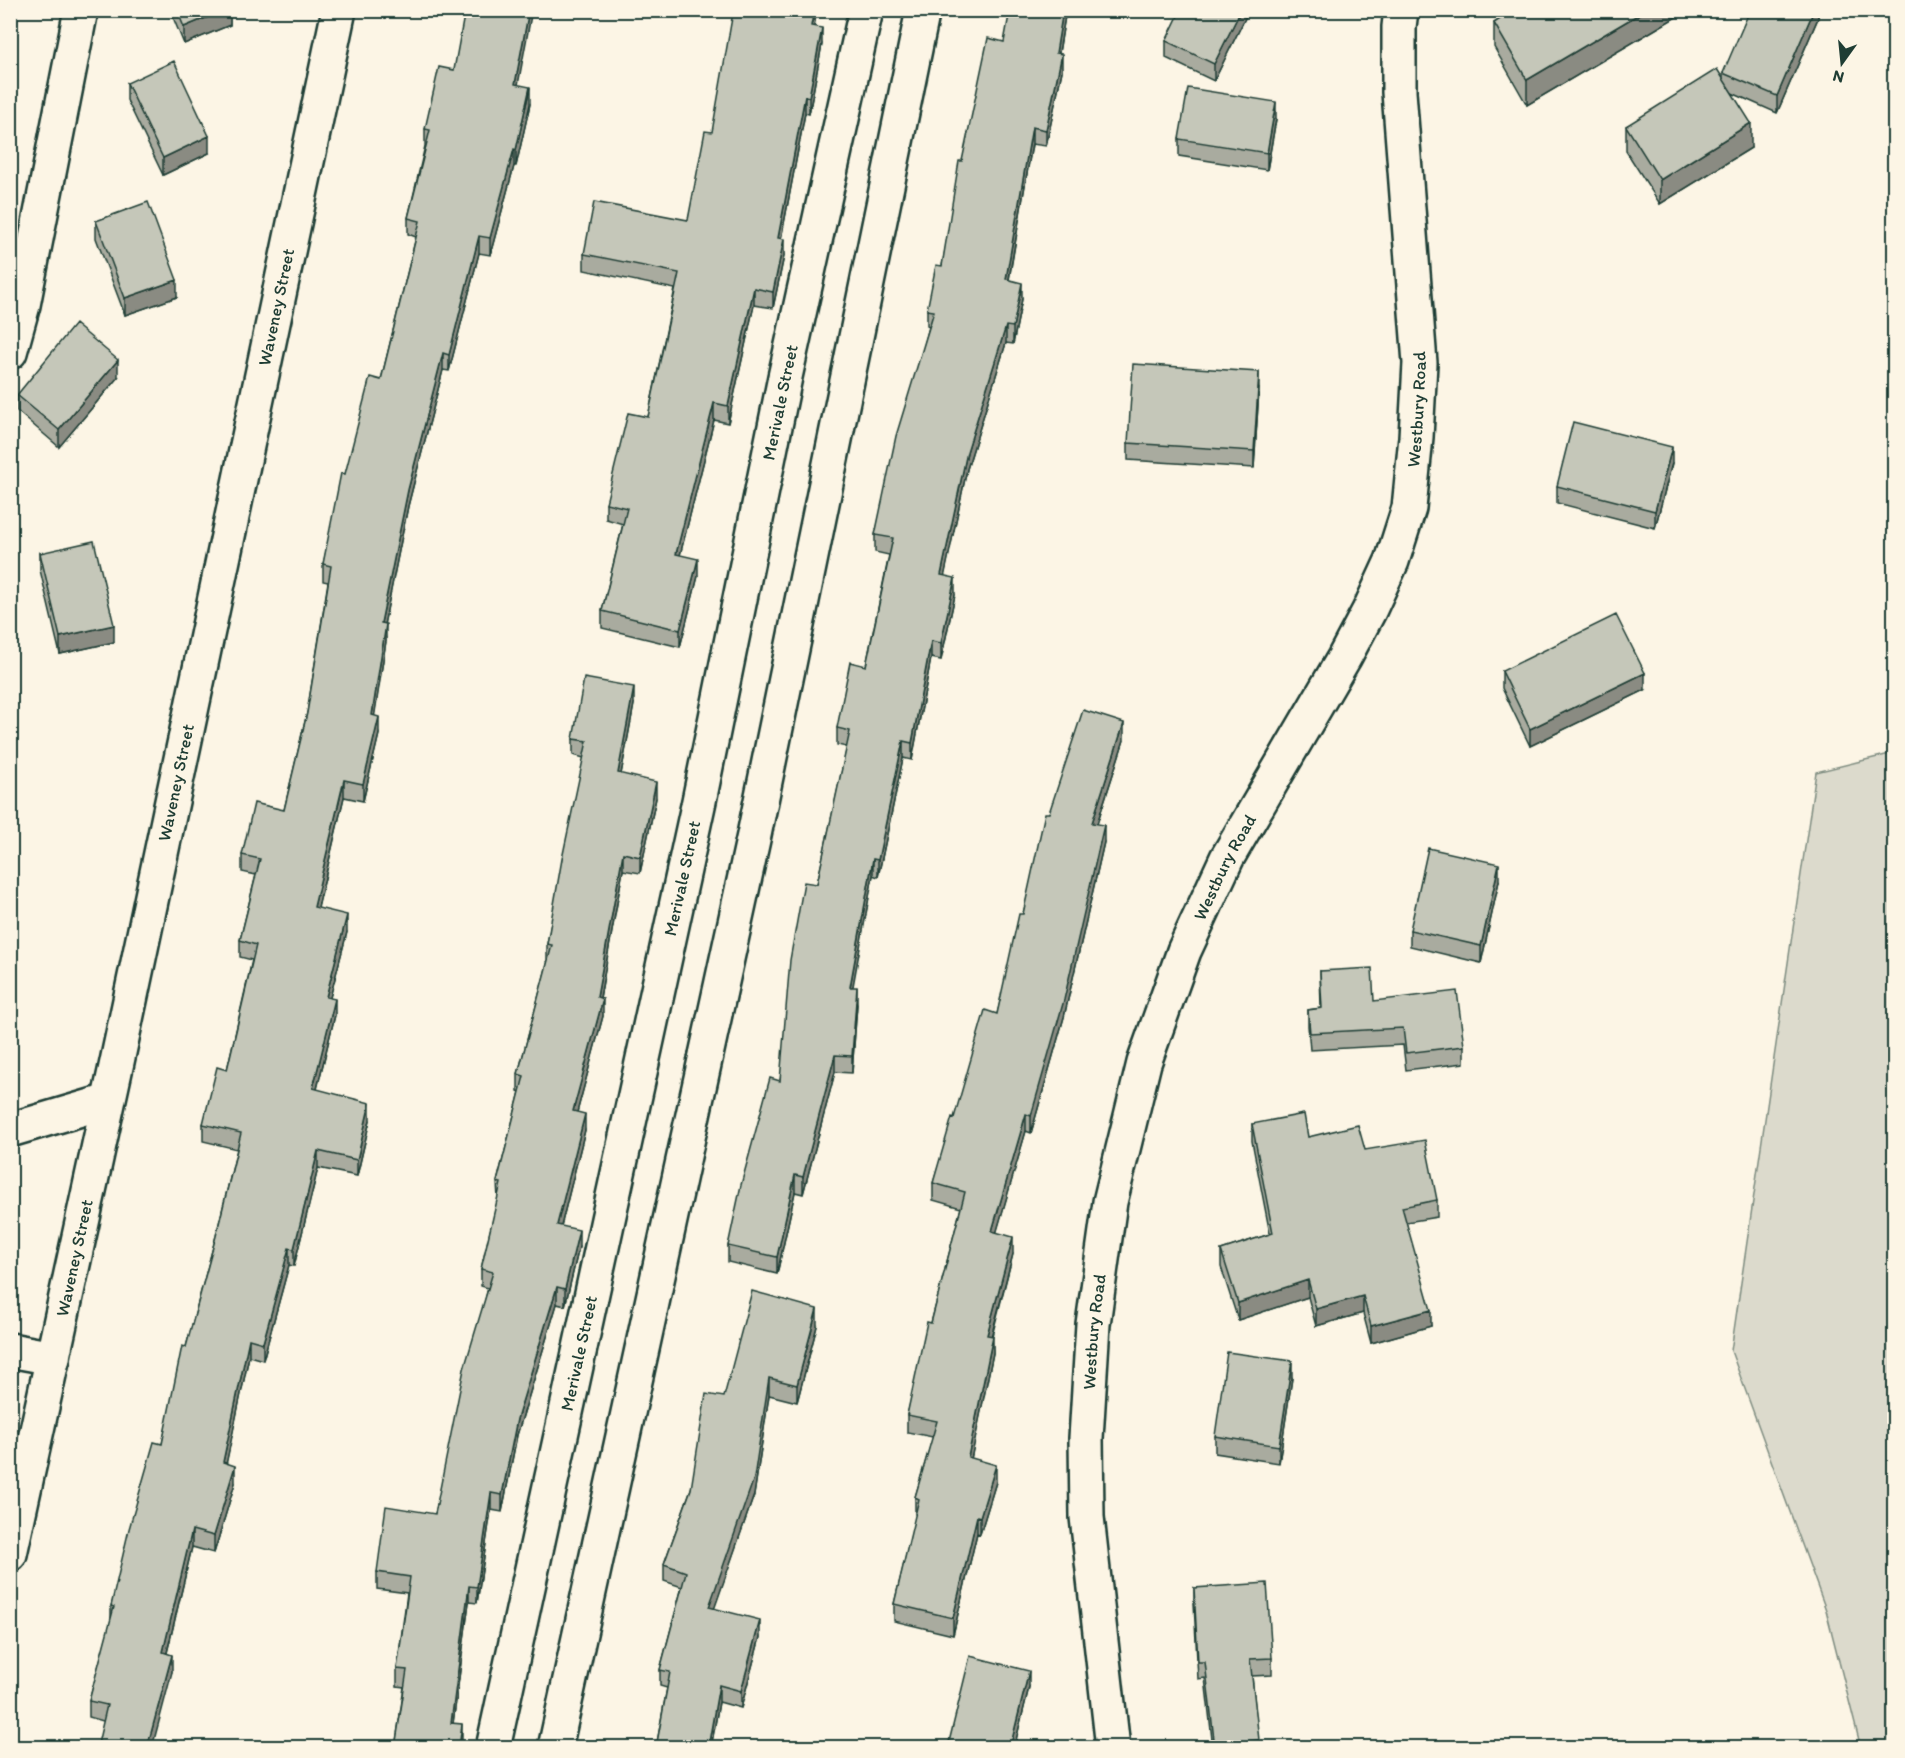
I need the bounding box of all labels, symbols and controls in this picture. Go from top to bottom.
north arrow [1812,33,1872,93]
text: N [1831,66,1846,88]
street label: Waveney Street [253,246,299,368]
street label: Merivale Street [757,342,803,462]
street label: Westbury Road [1402,350,1431,468]
street label: Waveney Street [153,722,199,843]
street label: Westbury Road [1189,810,1261,924]
street label: Merivale Street [659,818,705,938]
street label: Waveney Street [51,1197,98,1319]
street label: Westbury Road [1078,1272,1111,1390]
street label: Merivale Street [556,1293,602,1413]

